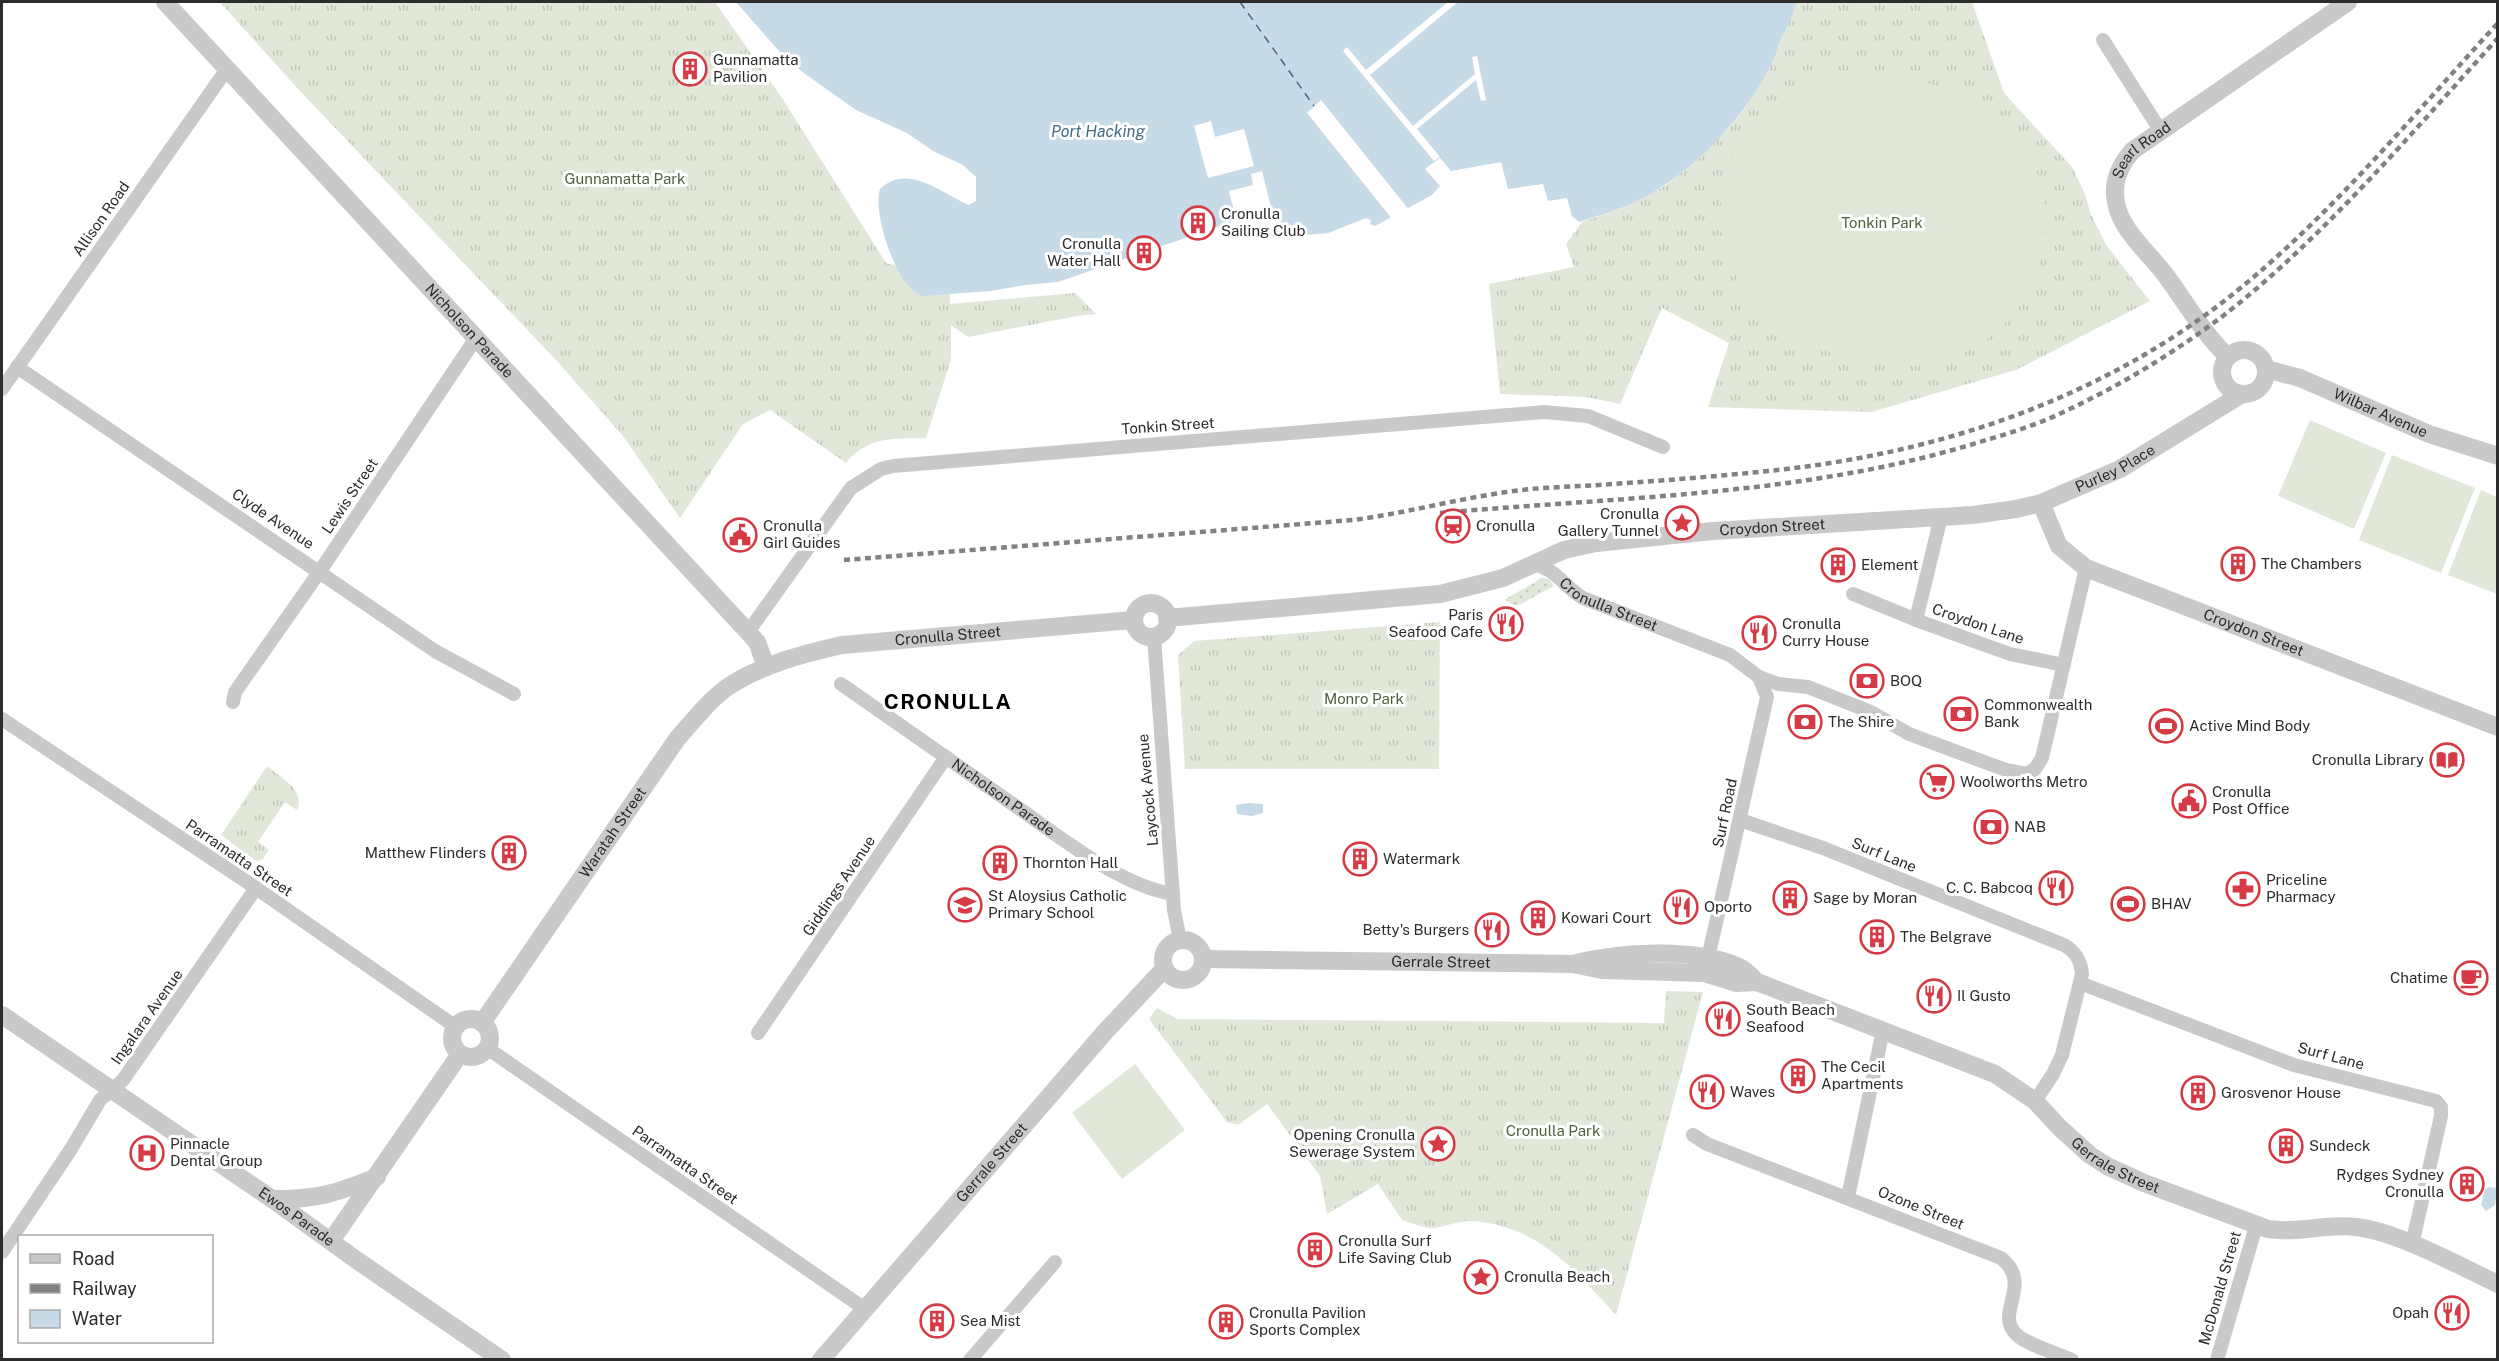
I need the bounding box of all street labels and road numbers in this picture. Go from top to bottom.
street label: Searl Road [2108,118,2174,181]
street label: Allison Road [69,178,133,259]
street label: Nicholson Parade [422,280,517,381]
street label: Wilbar Avenue [2331,385,2430,440]
street label: Tonkin Street [1121,414,1215,437]
street label: Purley Place [2072,441,2158,495]
street label: Lewis Street [318,455,381,537]
street label: Clyde Avenue [229,485,317,552]
street label: Croydon Street [1719,515,1826,539]
street label: Cronulla Street [1556,574,1660,634]
street label: Croydon Lane [1930,600,2026,647]
street label: Croydon Street [2201,605,2306,659]
street label: Cronulla Street [894,622,1002,648]
street label: Laycock Avenue [1134,733,1161,847]
street label: Nicholson Parade [949,755,1058,839]
street label: Surf Road [1709,777,1740,849]
street label: Waratah Street [575,784,649,881]
street label: Parramatta Street [183,816,296,900]
street label: Giddings Avenue [799,832,878,939]
street label: Surf Lane [1849,834,1919,875]
street label: Gerrale Street [1391,953,1491,971]
street label: Ingalara Avenue [107,966,186,1068]
street label: Surf Lane [2296,1038,2366,1073]
street label: Gerrale Street [952,1119,1030,1205]
street label: Parramatta Street [629,1122,741,1207]
street label: Gerrale Street [2068,1133,2162,1196]
street label: Ewos Parade [256,1183,338,1249]
street label: Ozone Street [1876,1183,1967,1233]
street label: McDonald Street [2195,1229,2244,1347]

